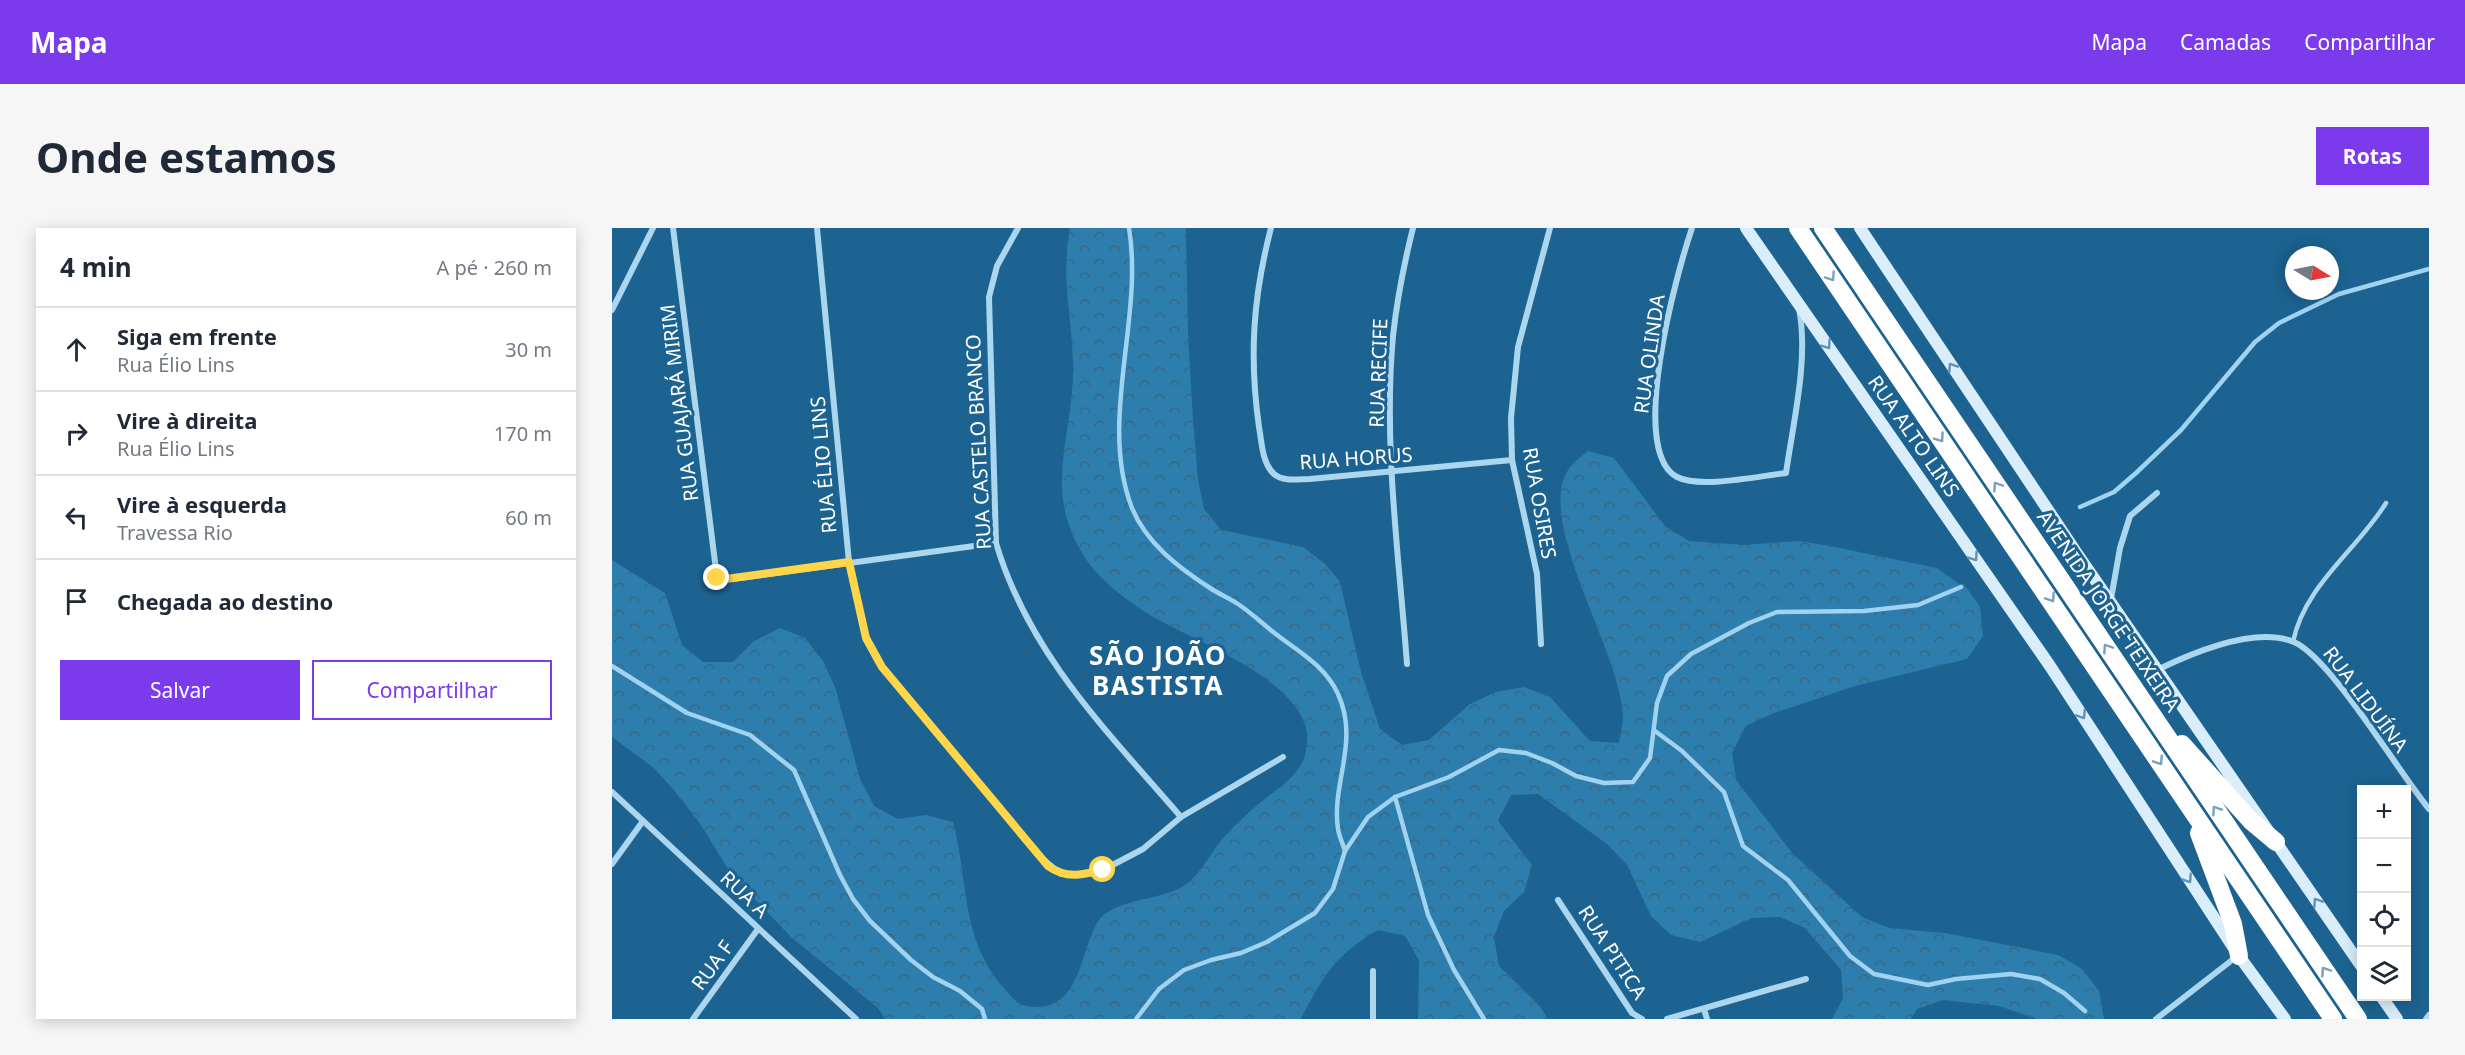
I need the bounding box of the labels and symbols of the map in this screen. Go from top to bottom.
north arrow [2285,246,2339,300]
one-way arrow [1824,270,1835,281]
street label: RUA OLINDA [1627,293,1671,415]
street label: RUA GUAJARÁ MIRIM [654,303,704,503]
street label: RUA RECIFE [1363,318,1393,428]
street label: RUA CASTELO BRANCO [959,334,997,550]
one-way arrow [1820,338,1831,349]
one-way arrow [1947,363,1959,373]
street label: RUA ALTO LINS [1862,370,1966,502]
street label: RUA ÉLIO LINS [804,395,842,535]
one-way arrow [1933,432,1944,443]
street label: RUA HORUS [1299,441,1413,475]
street label: RUA OSIRES [1517,445,1563,561]
one-way arrow [1993,482,2004,493]
street label: AVENIDA JORGE TEIXEIRA [2031,505,2187,717]
one-way arrow [1967,550,1978,561]
route end [703,564,729,590]
one-way arrow [2044,592,2055,603]
district label: SÃO JOÃO BASTISTA [1089,637,1227,703]
street label: RUA LIDUÍNA [2317,641,2415,758]
one-way arrow [2103,644,2114,655]
one-way arrow [2075,708,2086,719]
one-way arrow [2152,754,2163,765]
one-way arrow [2212,805,2223,816]
route start [1089,856,1115,882]
street label: RUA A [715,864,775,924]
one-way arrow [2181,872,2192,883]
one-way arrow [2313,897,2324,908]
street label: RUA PITICA [1573,900,1654,1004]
street label: RUA F [685,935,739,995]
one-way arrow [2322,966,2333,977]

